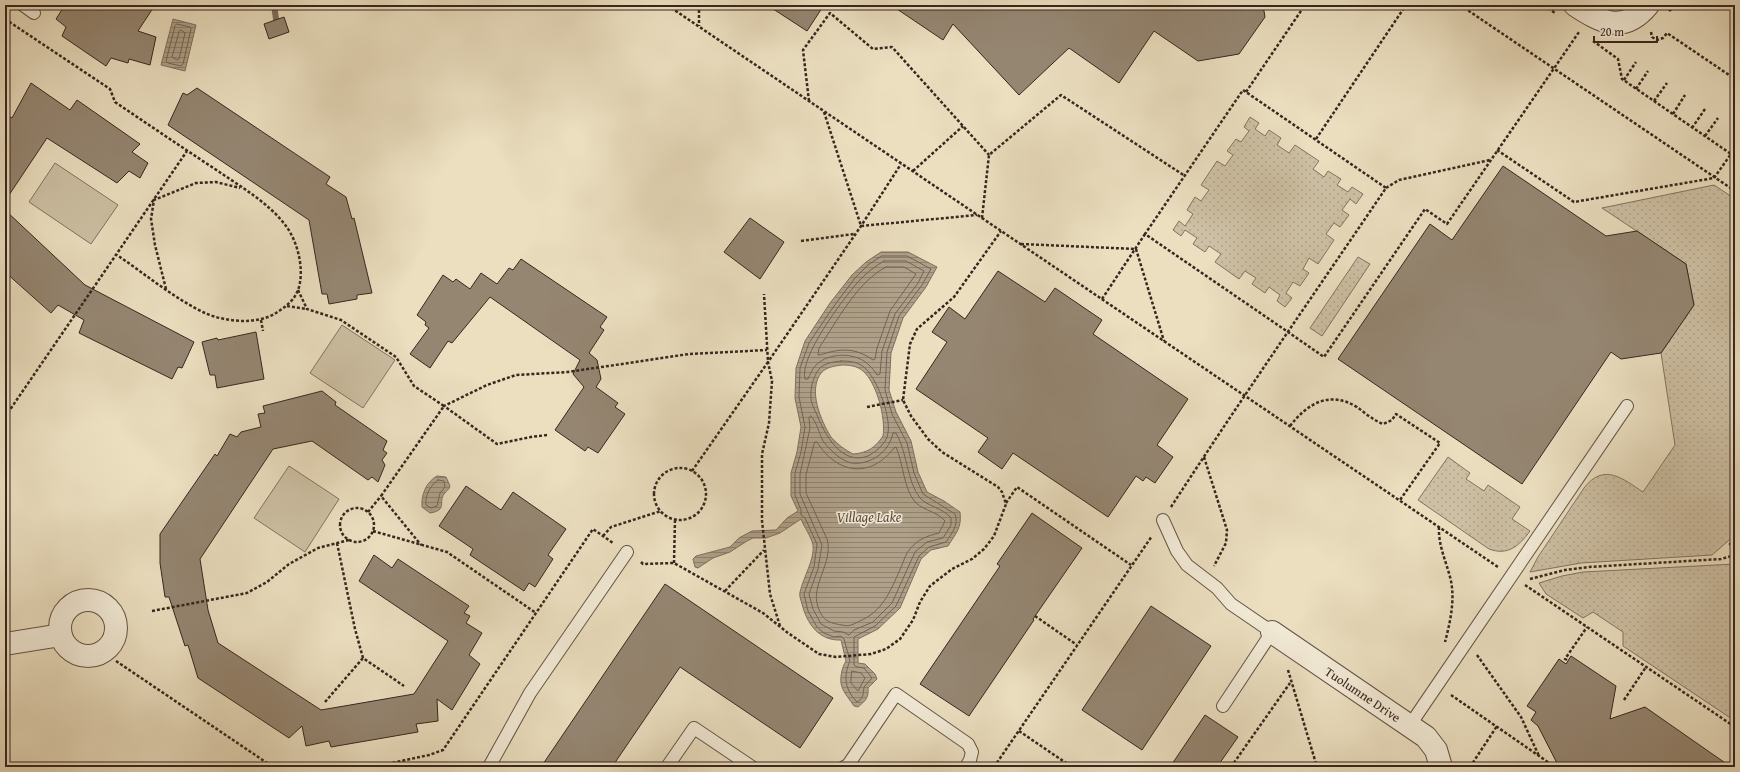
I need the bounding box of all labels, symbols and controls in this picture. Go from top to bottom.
scale bar [1594,18,1657,44]
text: 20 m [1600,23,1624,40]
water label: Village Lake [837,507,902,527]
street label: Tuolumne Drive [1321,662,1404,727]

